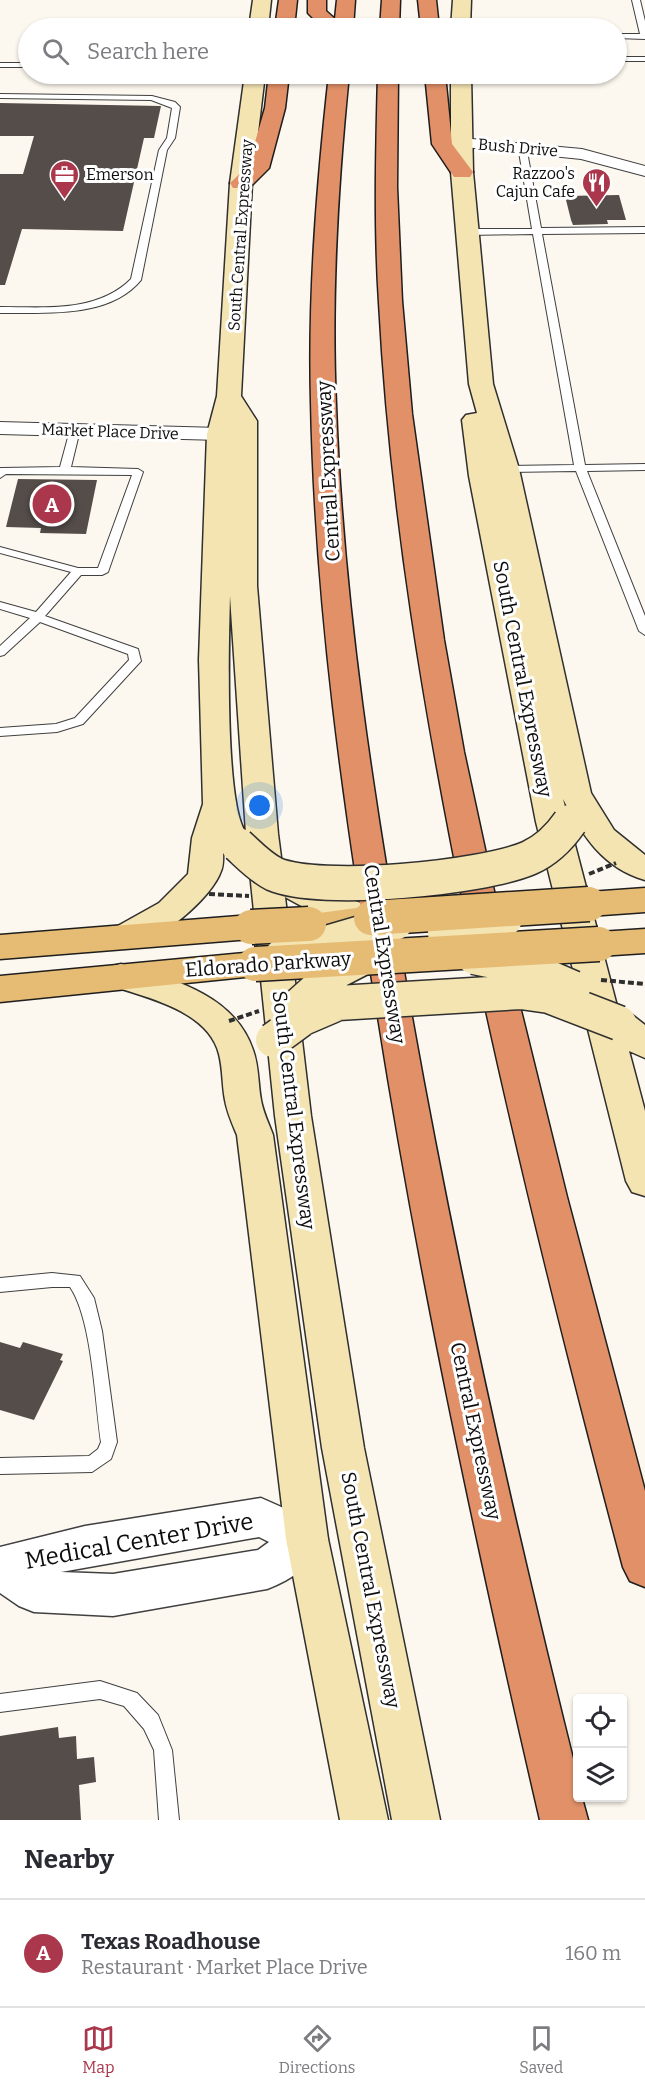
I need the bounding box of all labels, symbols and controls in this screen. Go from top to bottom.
search box [18,18,627,84]
icon: search [39,35,72,68]
text: Search here [87,38,209,65]
street label: Bush Drive [477,135,559,160]
street label: South Central Expressway [224,138,257,332]
office icon: Emerson [49,158,81,200]
place label: Razzoo's Cajun Cafe [496,164,575,201]
place label: Emerson [86,165,154,184]
restaurant icon: Razzoo's Cajun Cafe [580,166,612,208]
street label: Central Expressway [311,379,345,562]
street label: Market Place Drive [41,420,179,443]
pin: A [32,482,72,526]
street label: South Central Expressway [488,559,558,800]
your location [245,791,274,820]
street label: Central Expressway [359,863,411,1046]
street label: Eldorado Parkway [184,946,352,982]
street label: South Central Expressway [267,989,321,1231]
street label: Central Expressway [445,1340,507,1523]
street label: South Central Expressway [336,1470,406,1711]
street label: Medical Center Drive [23,1507,255,1575]
map controls [573,1694,627,1802]
button: locate [573,1694,627,1748]
button: layers [573,1748,627,1802]
text: Nearby [24,1844,114,1875]
text: Texas Roadhouse [81,1928,260,1955]
text: A [36,1941,51,1965]
text: 160 m [565,1941,621,1965]
text: Restaurant · Market Place Drive [81,1955,368,1979]
tab: Map [82,2022,115,2077]
tab: Directions [279,2022,356,2077]
tab: Saved [519,2022,563,2077]

